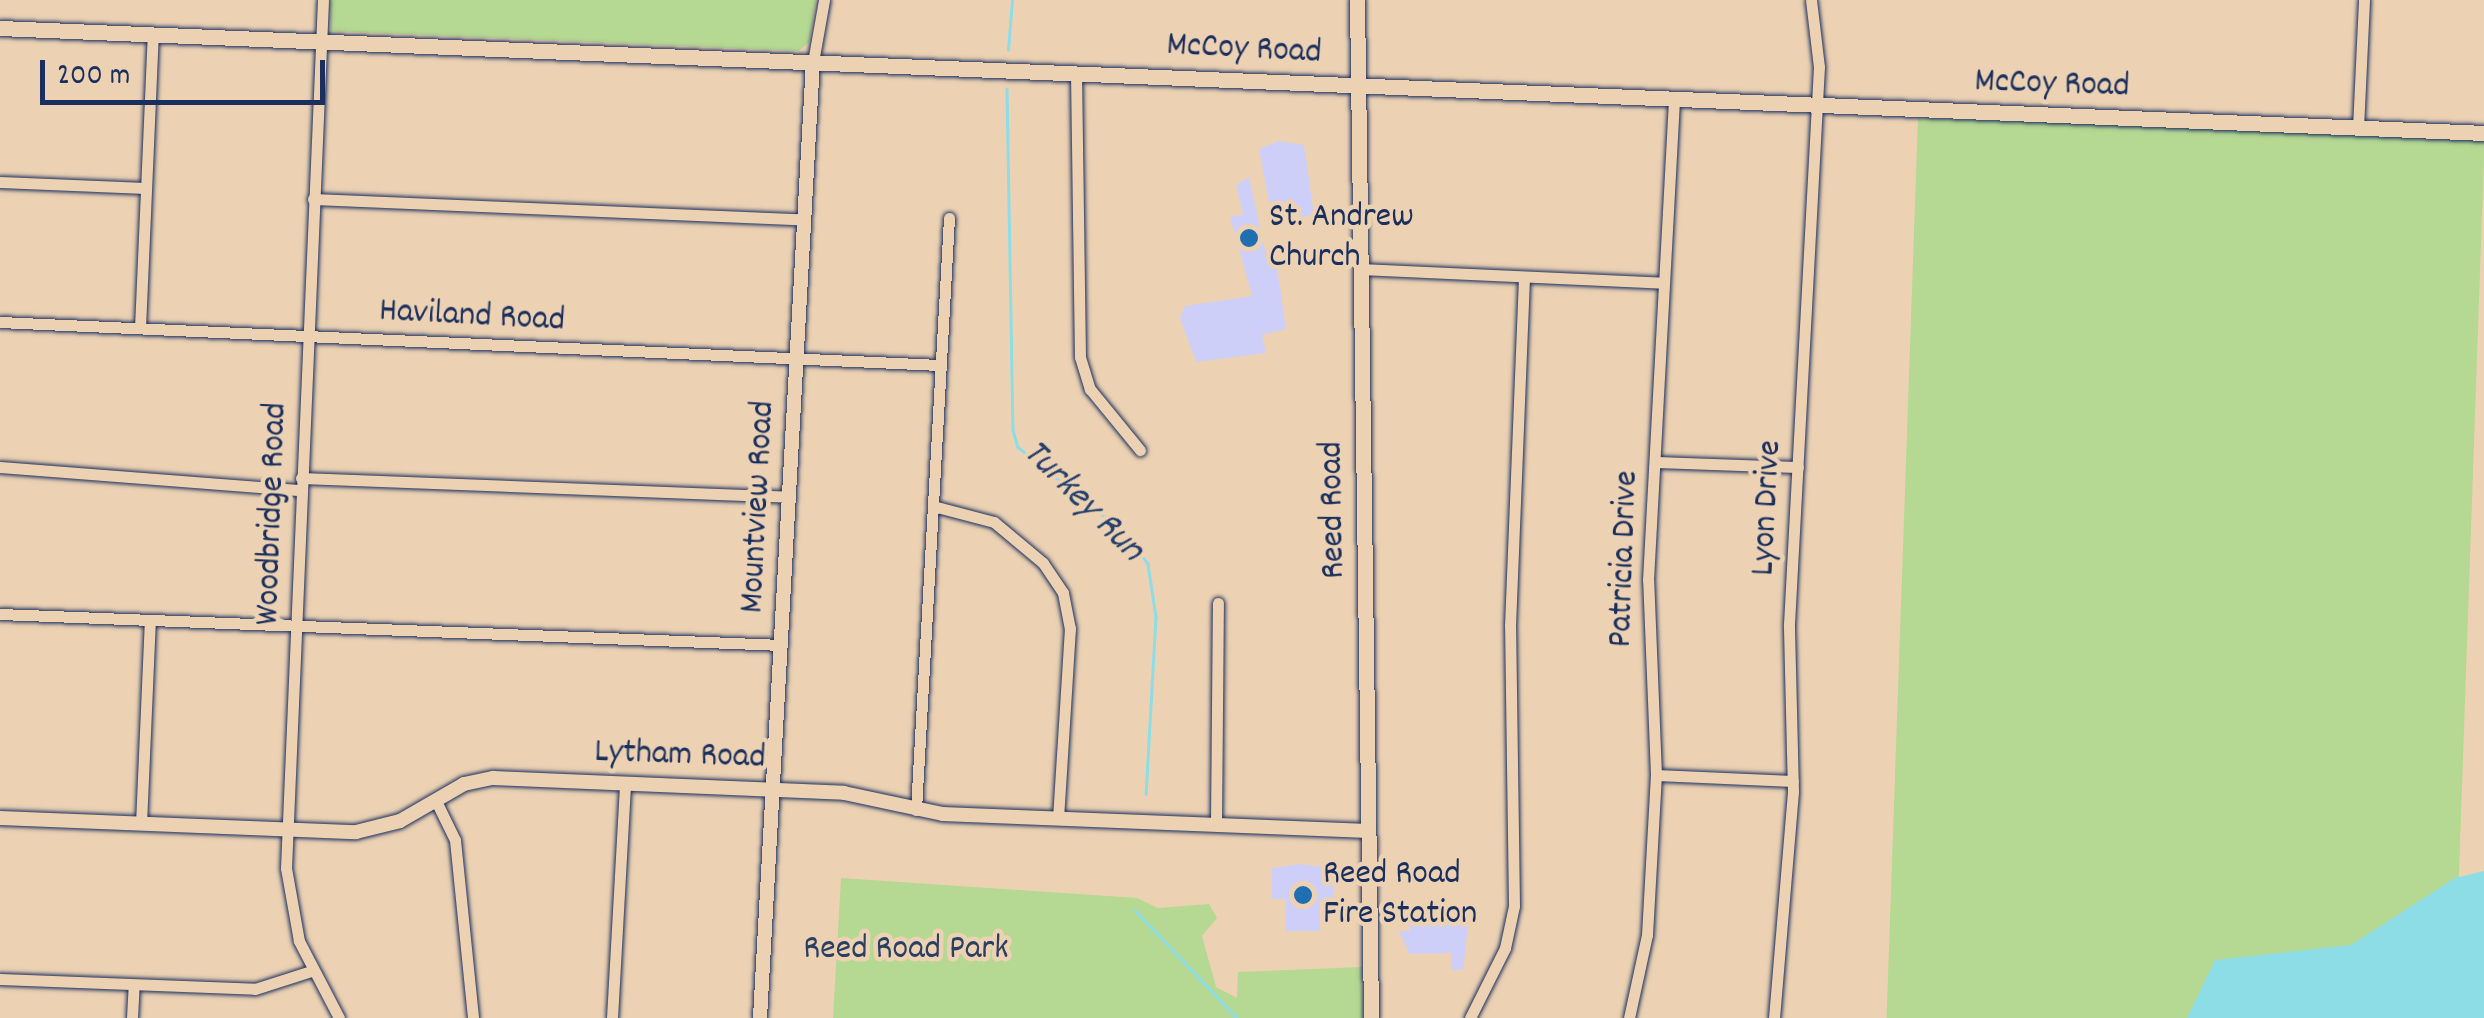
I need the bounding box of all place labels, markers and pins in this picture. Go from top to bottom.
place label: St. Andrew Church [1269,197,1414,279]
marker: St. Andrew Church [1238,227,1260,249]
place label: Reed Road Fire Station [1323,854,1477,936]
marker: Reed Road Fire Station [1292,884,1314,906]

